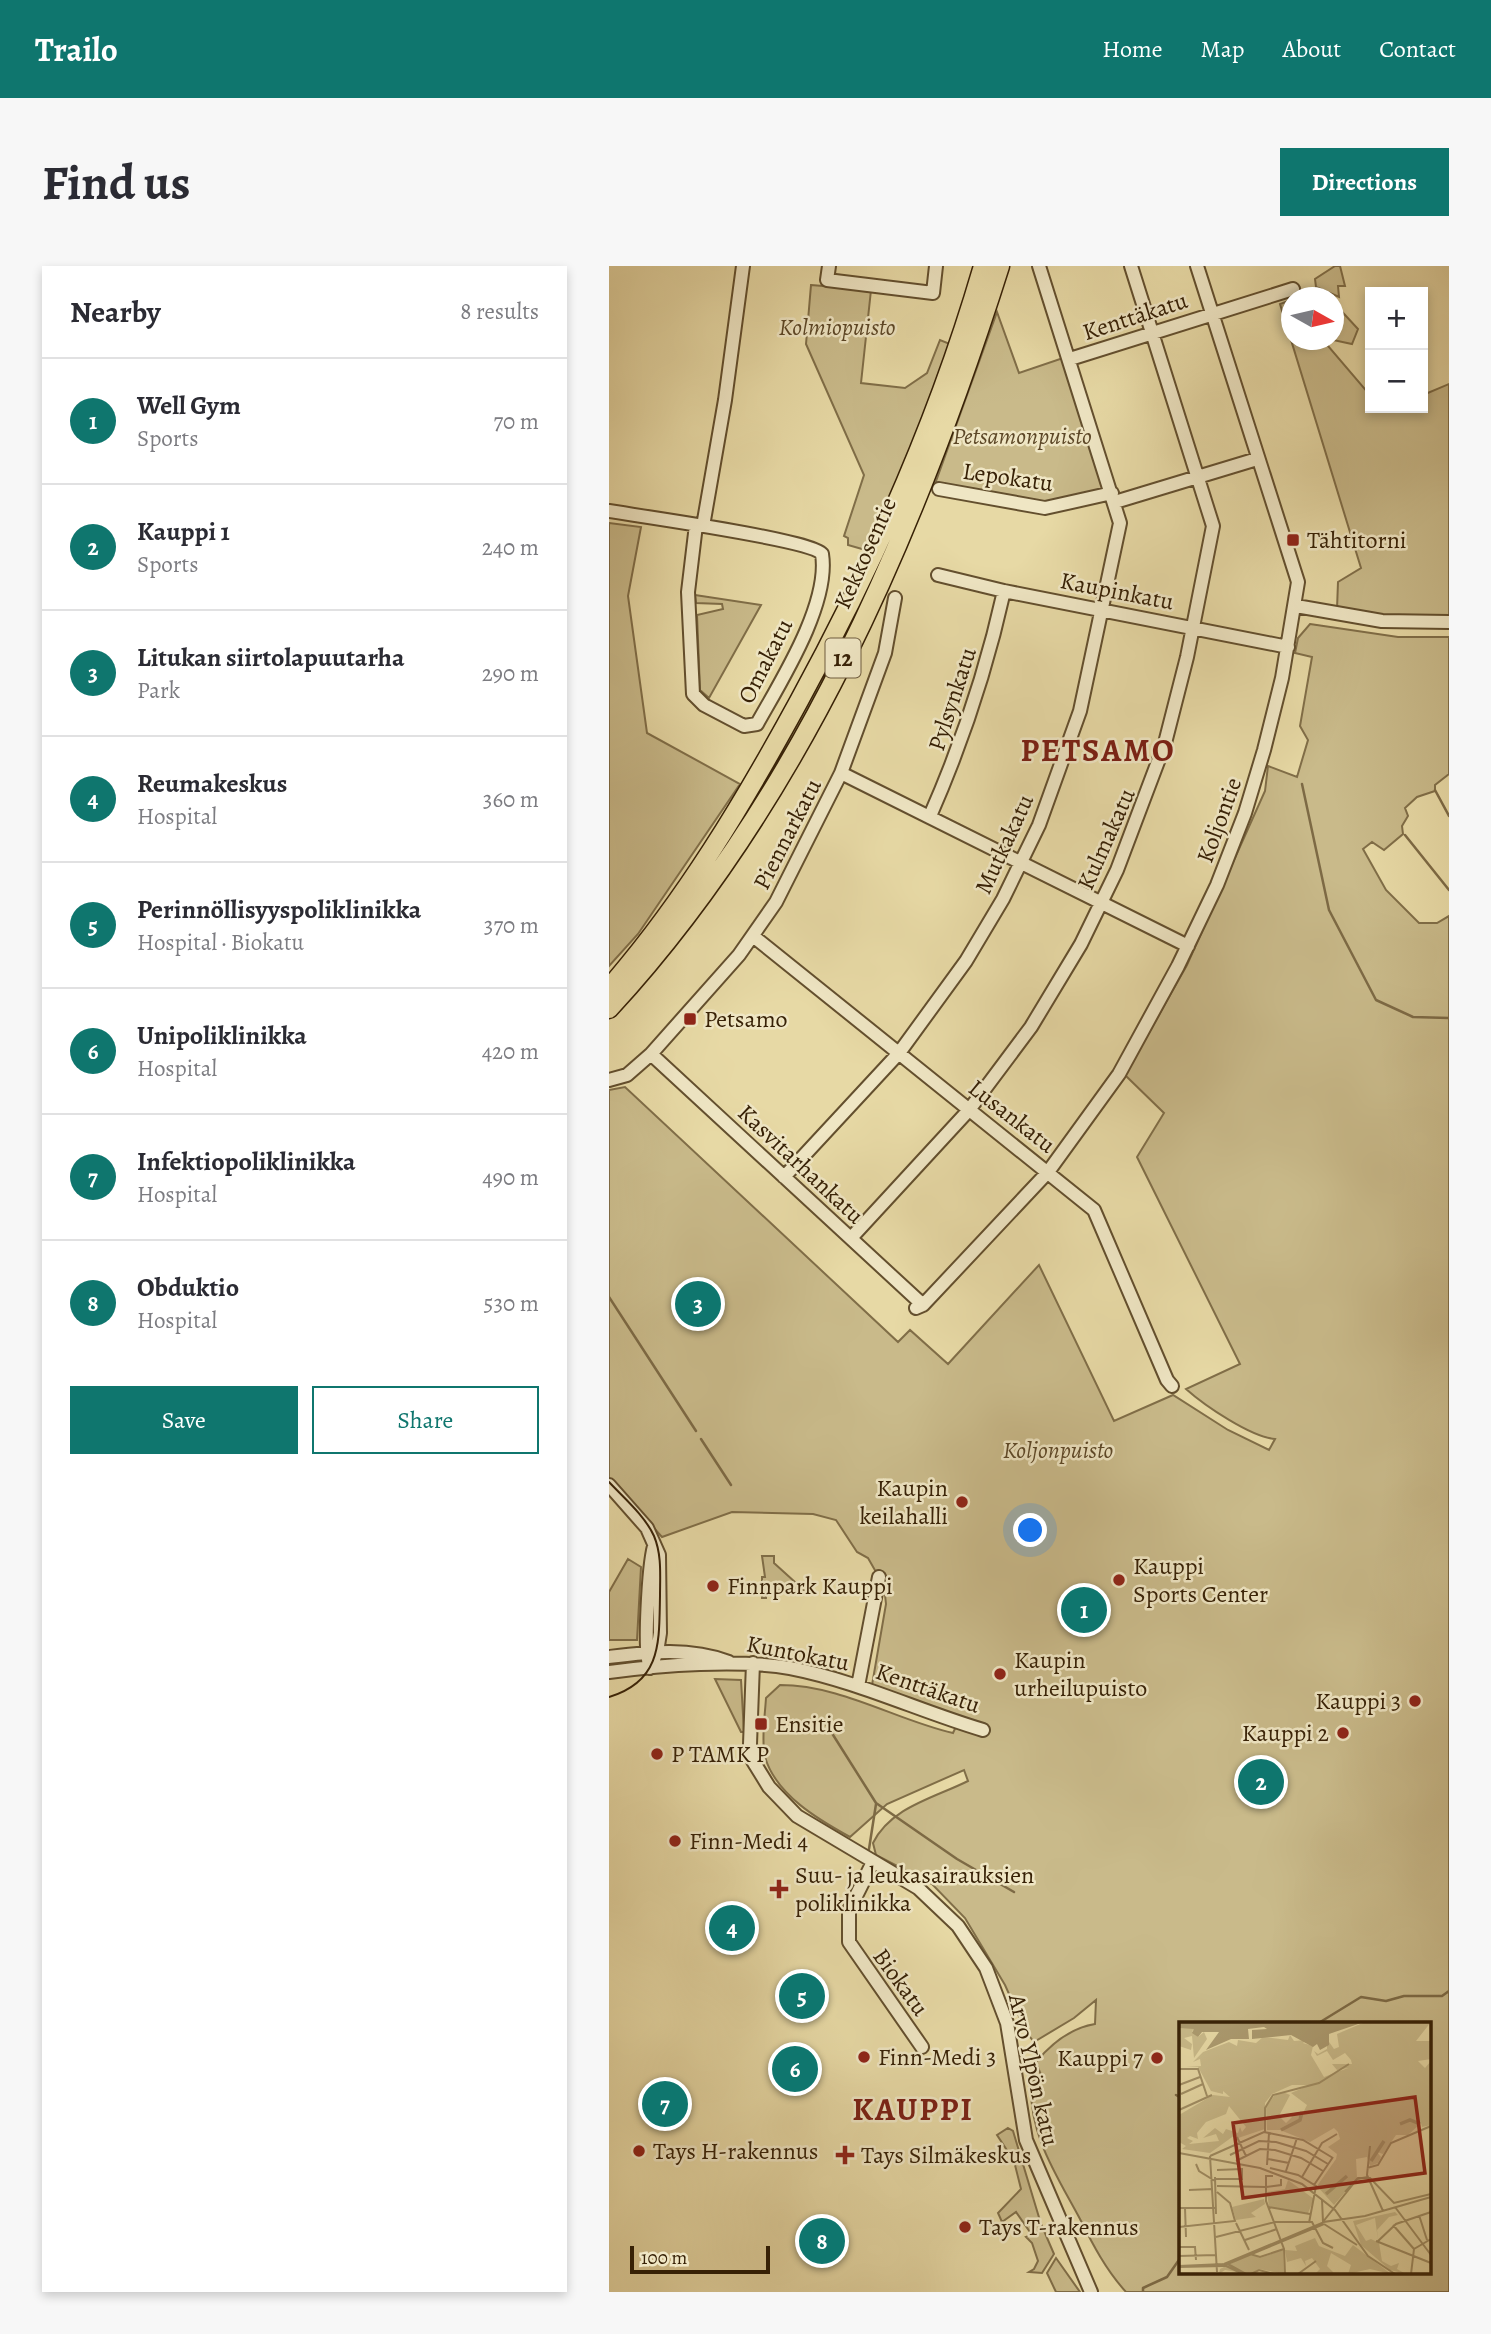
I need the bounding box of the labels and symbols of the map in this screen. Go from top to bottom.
street label: Kenttäkatu [1078,284,1192,348]
north arrow [1281,287,1344,350]
park label: Kolmiopuisto [779,311,895,343]
park label: Petsamonpuisto [952,420,1092,452]
street label: Lepokatu [961,455,1055,499]
street label: Kekkosentie [826,492,904,614]
place label: Tähtitorni [1307,524,1407,556]
marker: Tähtitorni [1285,532,1301,548]
street label: Kaupinkatu [1057,564,1177,618]
street label: Omakatu [730,613,800,709]
road number: 12 [825,638,861,678]
street label: Pylsynkatu [920,643,984,755]
district label: PETSAMO [1020,728,1176,772]
street label: Piennarkatu [745,773,829,895]
street label: Koljontie [1189,773,1249,867]
street label: Kulmakatu [1069,783,1143,895]
street label: Mutkakatu [967,789,1041,899]
place label: Petsamo [704,1003,788,1035]
marker: Petsamo [682,1011,698,1027]
street label: Lusankatu [962,1072,1062,1160]
street label: Kasvitarhankatu [731,1097,871,1231]
pin: 3 [675,1278,721,1330]
park label: Koljonpuisto [1003,1434,1113,1466]
place label: Kaupin keilahalli [860,1472,948,1532]
marker: Kaupin keilahalli [954,1494,970,1510]
your location [1013,1513,1047,1547]
place label: Kauppi Sports Center [1133,1550,1268,1610]
place label: Finnpark Kauppi [727,1570,893,1602]
marker: Kauppi Sports Center [1111,1572,1127,1588]
marker: Finnpark Kauppi [705,1578,721,1594]
pin: 1 [1061,1584,1107,1636]
street label: Kuntokatu [744,1627,852,1679]
place label: Kaupin urheilupuisto [1014,1644,1147,1704]
street label: Kenttäkatu [871,1655,985,1721]
marker: Kaupin urheilupuisto [992,1666,1008,1682]
place label: Kauppi 3 [1315,1685,1401,1717]
marker: Kauppi 3 [1407,1693,1423,1709]
place label: Ensitie [775,1708,843,1740]
marker: Ensitie [753,1716,769,1732]
place label: Kauppi 2 [1242,1717,1329,1749]
marker: Kauppi 2 [1335,1725,1351,1741]
place label: P TAMK P [671,1738,769,1770]
marker: P TAMK P [649,1746,665,1762]
pin: 2 [1238,1756,1284,1808]
place label: Finn-Medi 4 [689,1825,808,1857]
marker: Finn-Medi 4 [667,1833,683,1849]
place label: Suu- ja leukasairauksien poliklinikka [795,1859,1034,1919]
marker: Suu- ja leukasairauksien poliklinikka [769,1879,789,1899]
pin: 4 [709,1902,755,1954]
street label: Biokatu [866,1942,936,2022]
pin: 5 [779,1970,825,2022]
street label: Arvo Ylpön katu [1001,1990,1067,2149]
inset map [1179,2022,1431,2274]
place label: Finn-Medi 3 [878,2041,996,2073]
place label: Kauppi 7 [1057,2042,1144,2074]
pin: 6 [772,2043,818,2095]
marker: Finn-Medi 3 [856,2049,872,2065]
marker: Kauppi 7 [1149,2050,1165,2066]
pin: 7 [642,2078,688,2130]
district label: KAUPPI [852,2087,974,2131]
place label: Tays H-rakennus [653,2135,819,2167]
place label: Tays Silmäkeskus [861,2139,1031,2171]
marker: Tays H-rakennus [631,2143,647,2159]
marker: Tays Silmäkeskus [835,2145,855,2165]
place label: Tays T-rakennus [979,2211,1139,2243]
pin: 8 [799,2215,845,2267]
marker: Tays T-rakennus [957,2219,973,2235]
scale bar [630,2243,770,2275]

